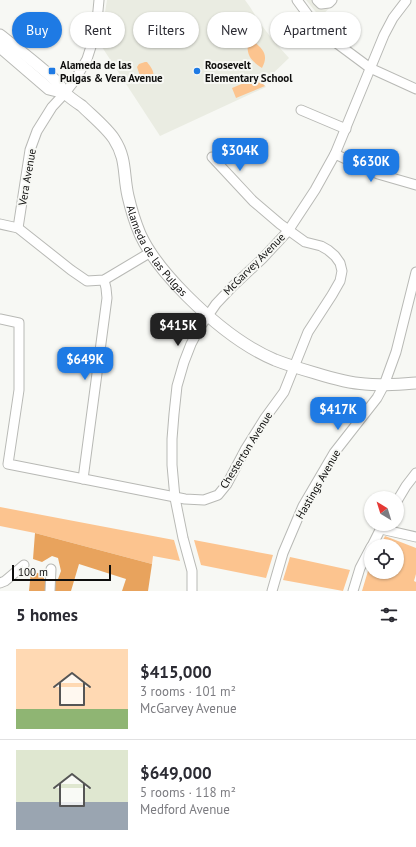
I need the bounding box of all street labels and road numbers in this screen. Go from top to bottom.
street label: Vera Avenue [15,147,39,207]
street label: Alameda de las Pulgas [124,204,191,300]
street label: McGarvey Avenue [220,230,288,298]
street label: Chesterton Avenue [217,409,276,491]
street label: Hastings Avenue [293,447,344,521]

